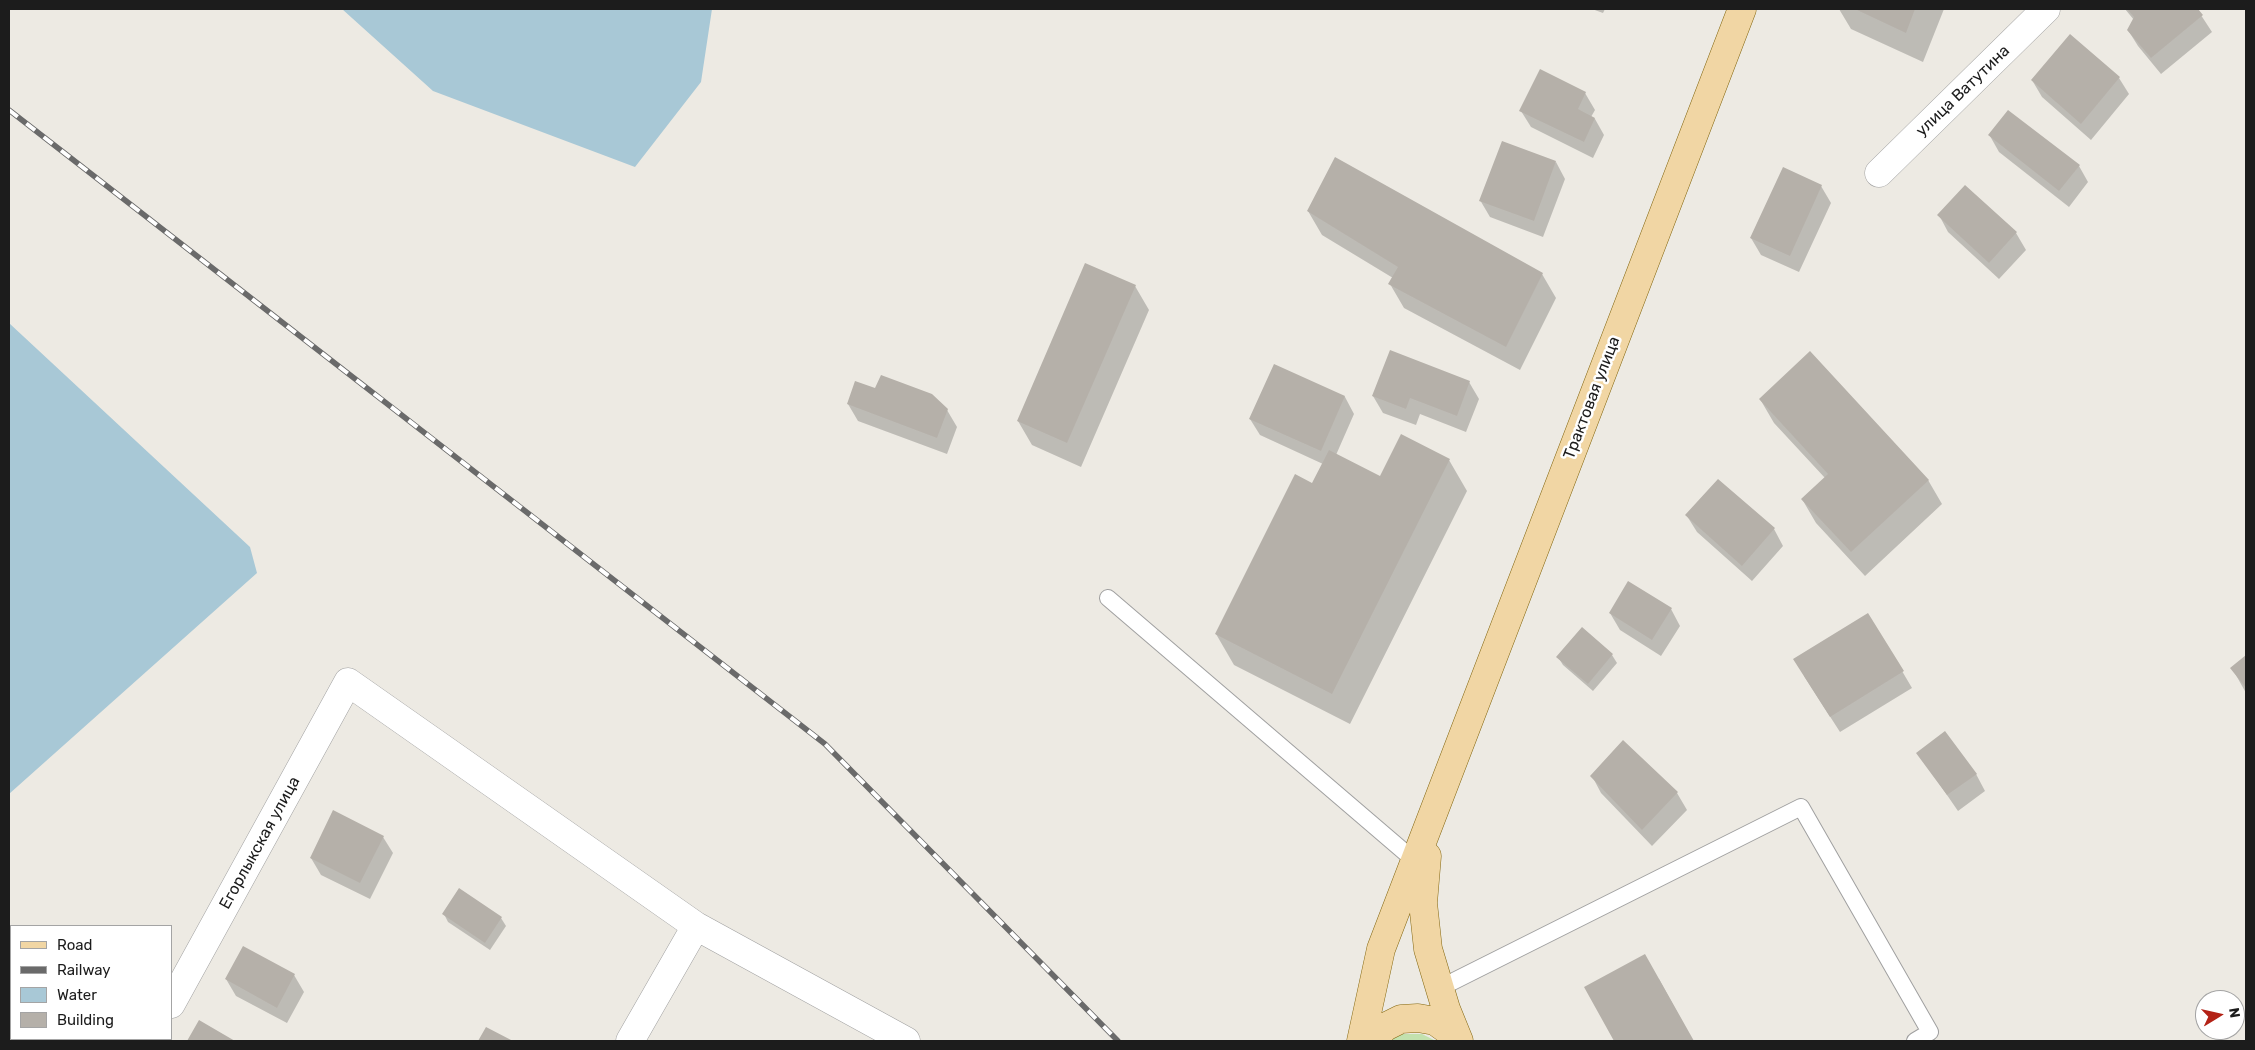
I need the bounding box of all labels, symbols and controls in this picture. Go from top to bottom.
street label: улица Ватутина [1912,41,2014,141]
street label: Трактовая улица [1560,334,1624,462]
street label: Егорлыкская улица [216,773,304,913]
legend [10,925,172,1040]
text: Road [57,936,93,954]
text: Railway [57,961,111,979]
text: Water [57,986,97,1004]
north arrow [2195,990,2245,1040]
text: N [2225,1006,2244,1019]
text: Building [57,1011,114,1029]

